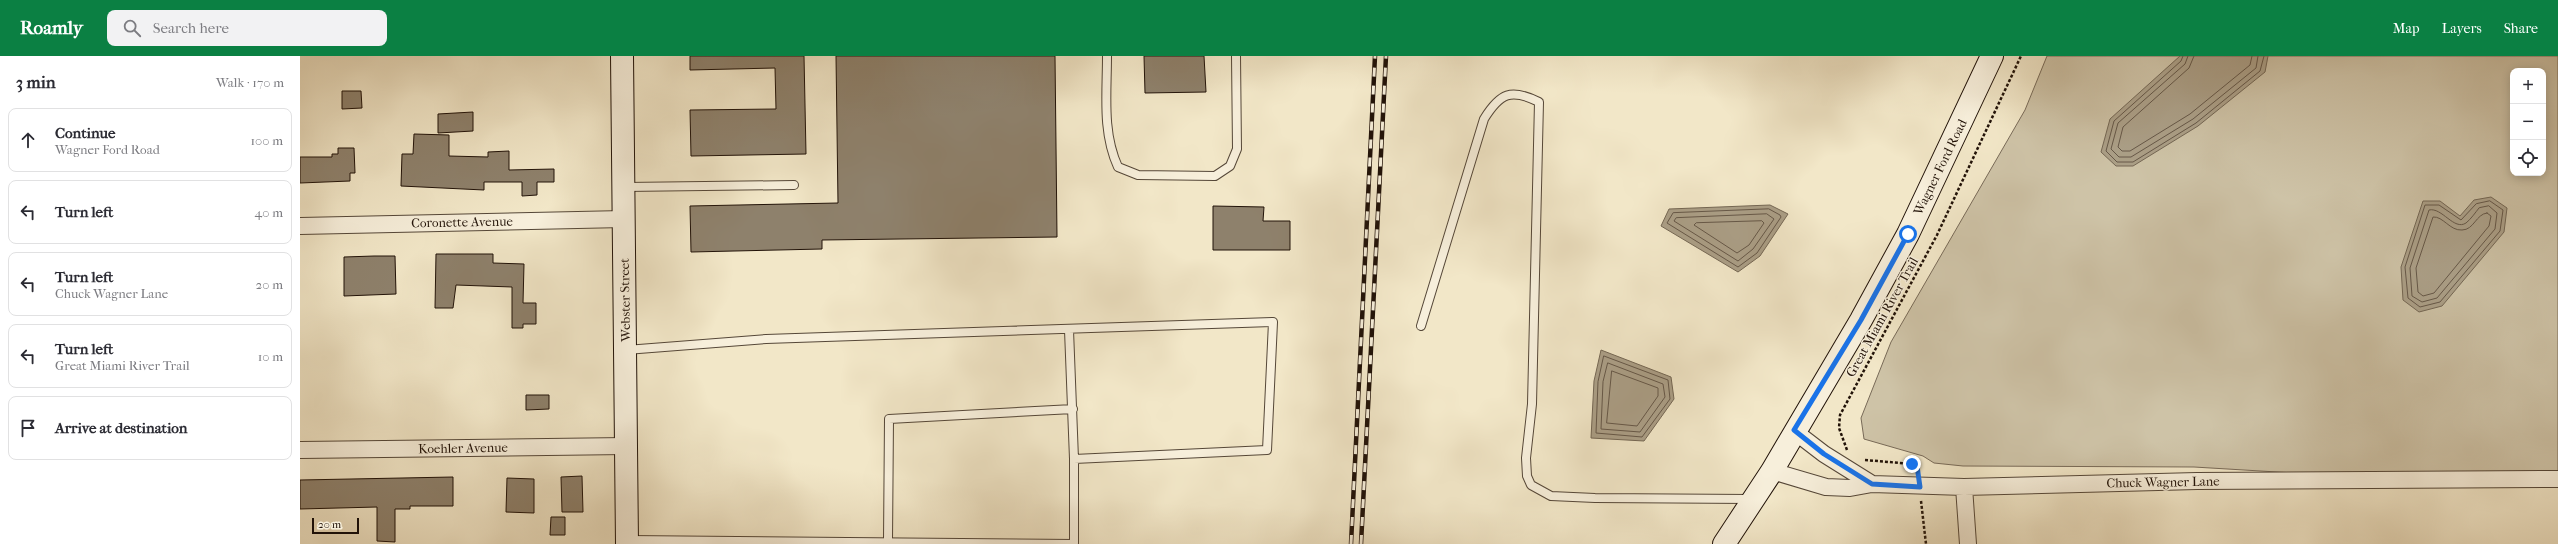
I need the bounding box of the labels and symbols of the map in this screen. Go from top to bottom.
street label: Wagner Ford Road [1910,116,1970,218]
street label: Coronette Avenue [411,214,513,230]
route start [1899,225,1917,243]
street label: Great Miami River Trail [1843,254,1921,380]
street label: Webster Street [617,258,633,343]
street label: Koehler Avenue [418,440,509,456]
route end [1903,455,1921,473]
street label: Chuck Wagner Lane [2106,474,2220,490]
scale bar [312,516,359,535]

